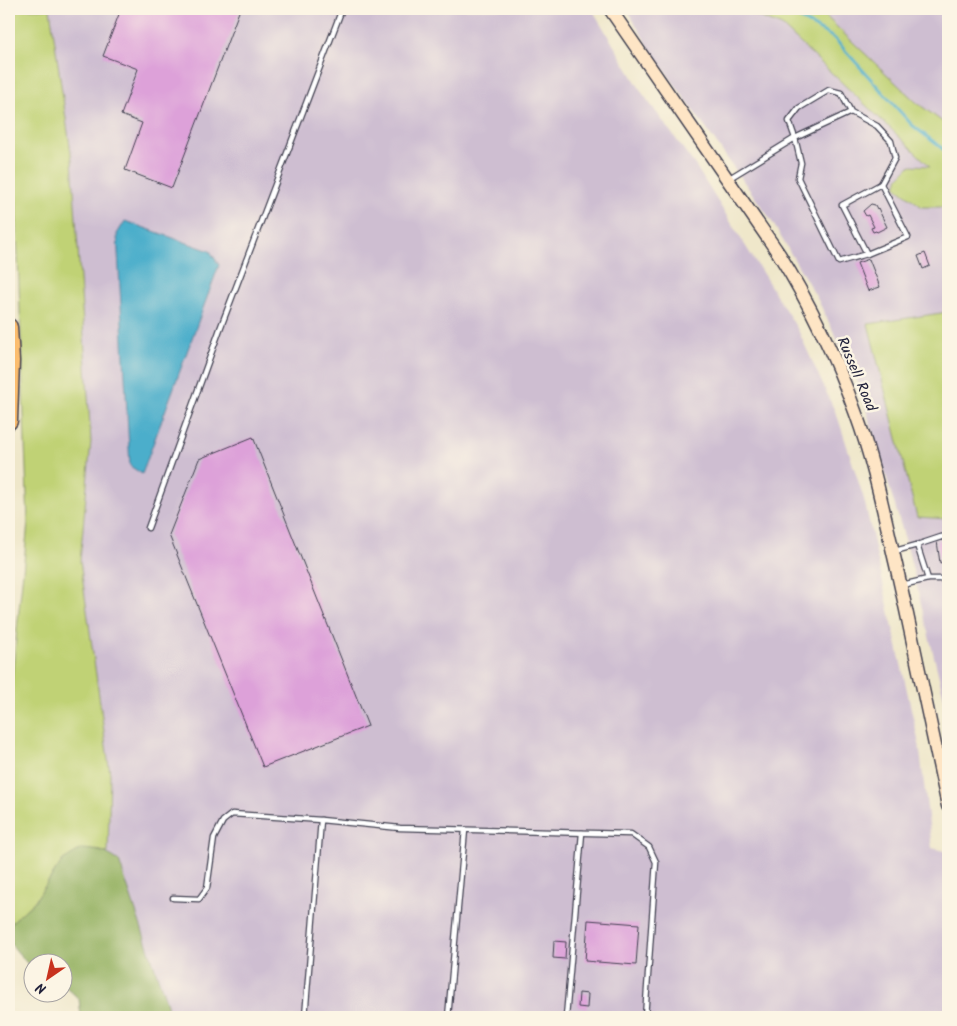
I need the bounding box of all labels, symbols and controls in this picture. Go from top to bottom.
street label: Russell Road [830,333,883,416]
north arrow [22,954,72,1004]
text: N [31,976,51,1000]

